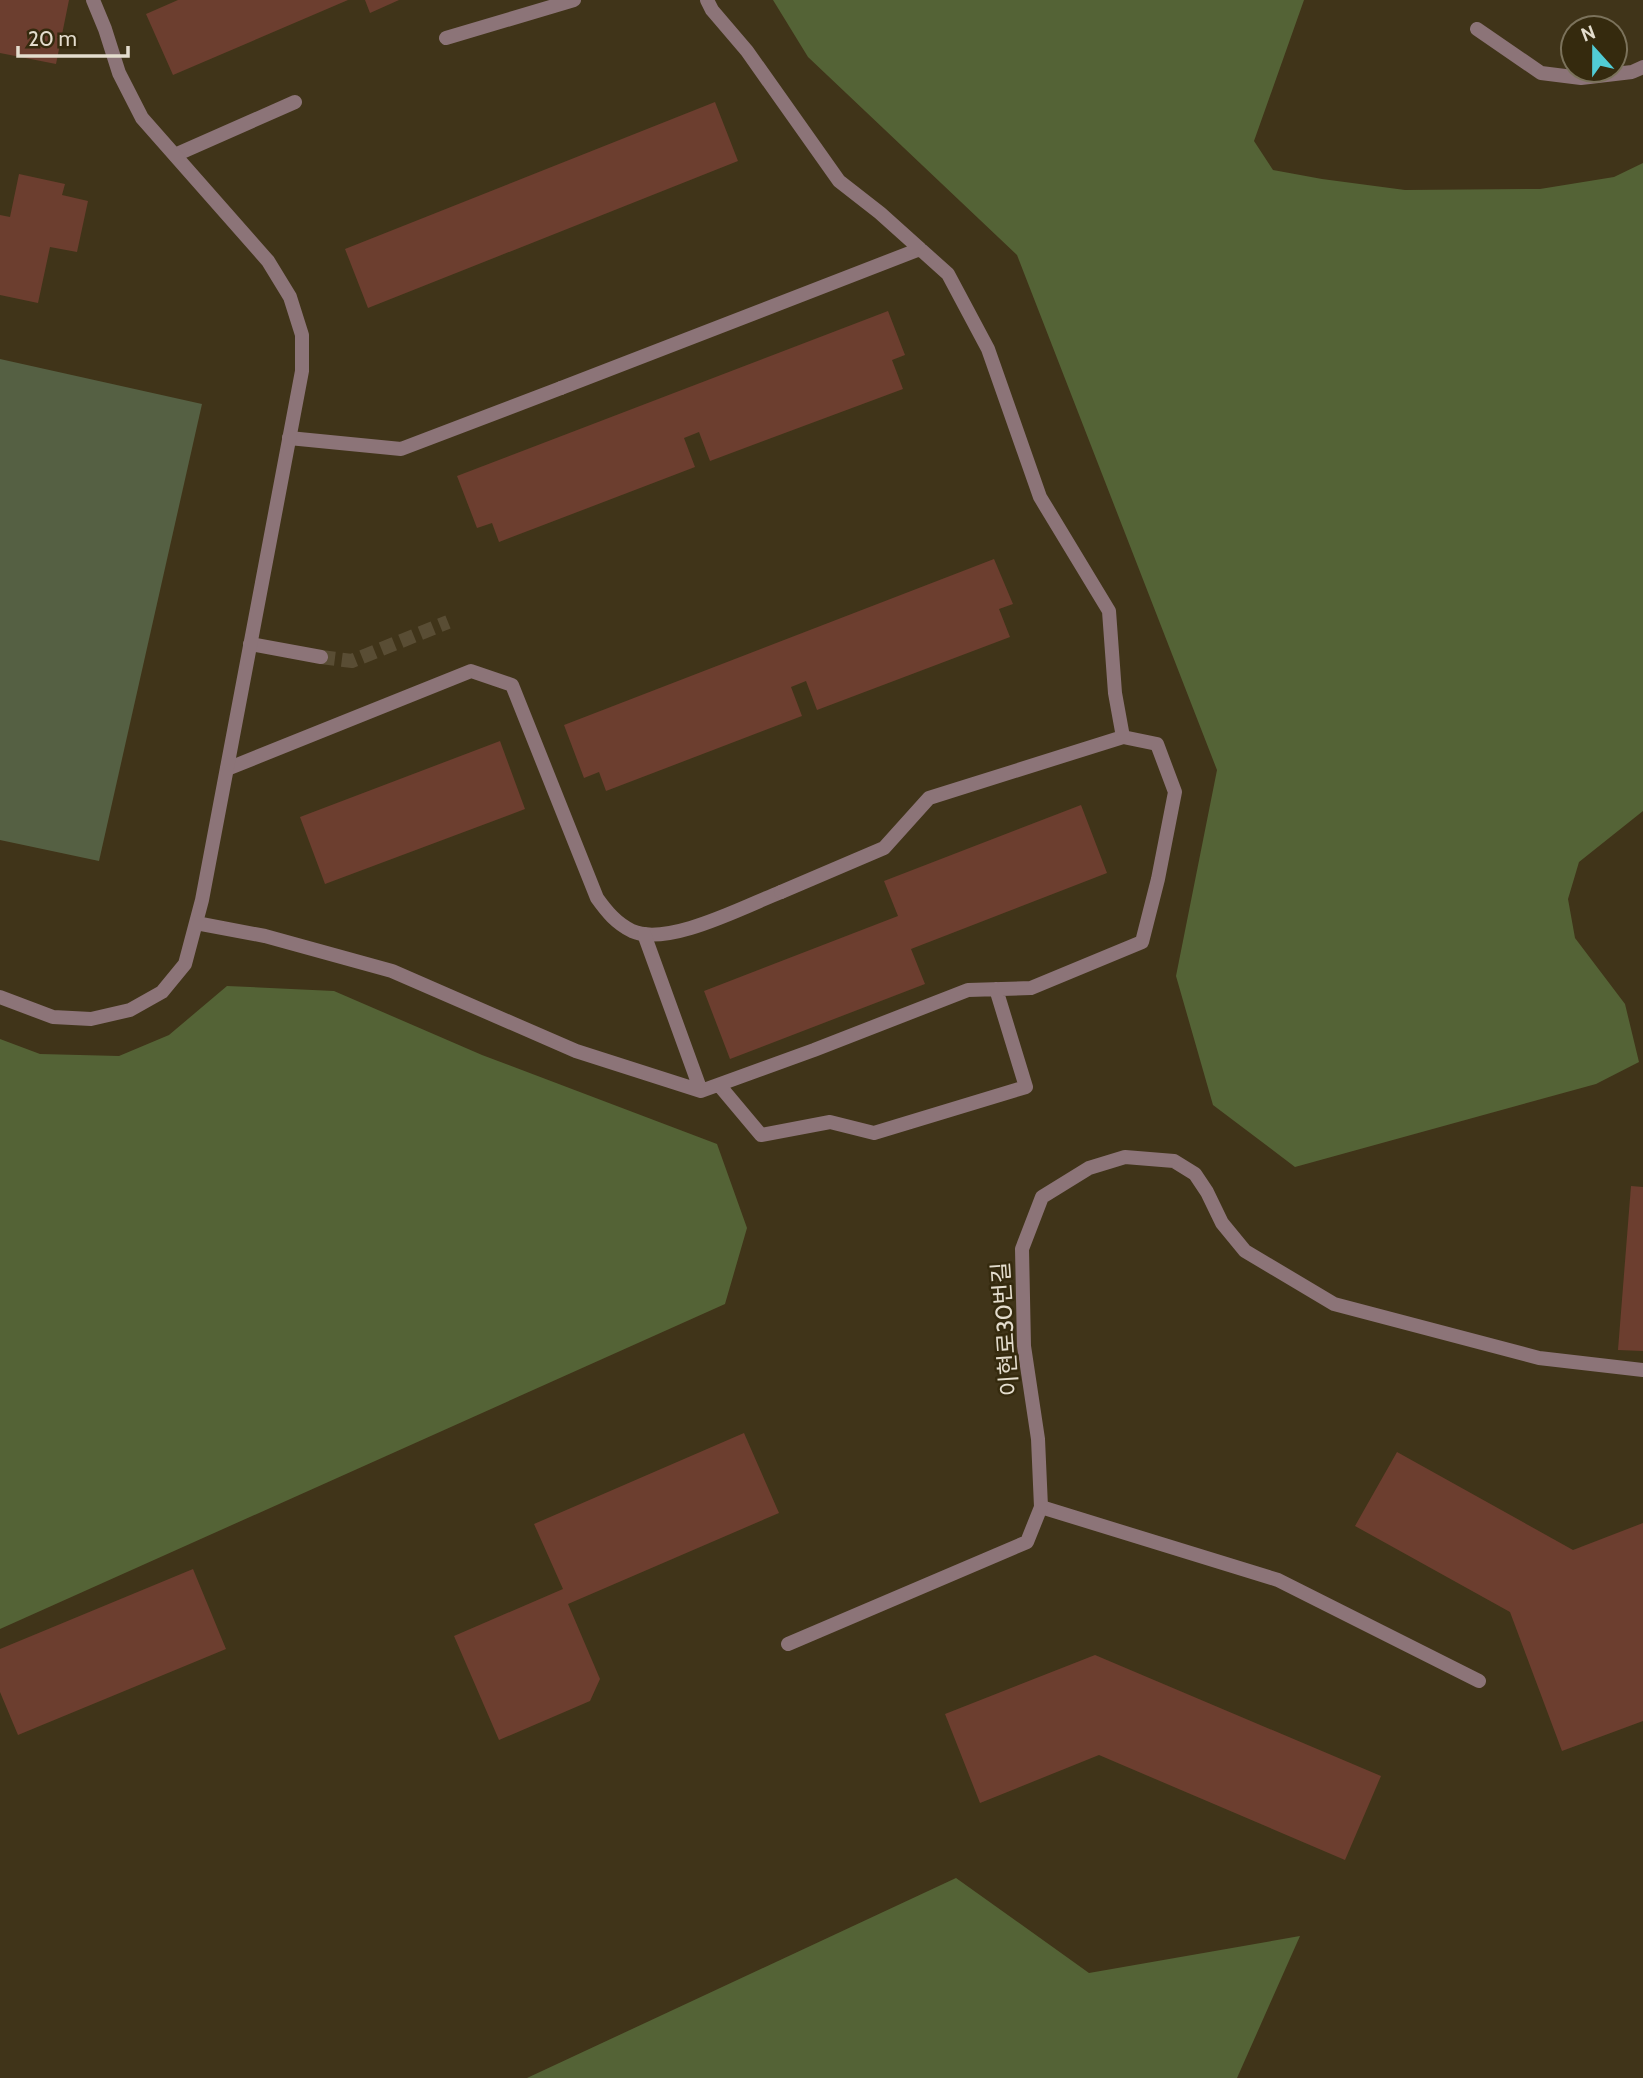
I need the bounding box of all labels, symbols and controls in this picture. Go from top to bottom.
scale bar [18,14,128,58]
north arrow [1559,14,1629,84]
text: N [1578,20,1598,47]
text: 20 m [28,26,77,51]
street label: 이현로30번길 [986,1261,1024,1397]

